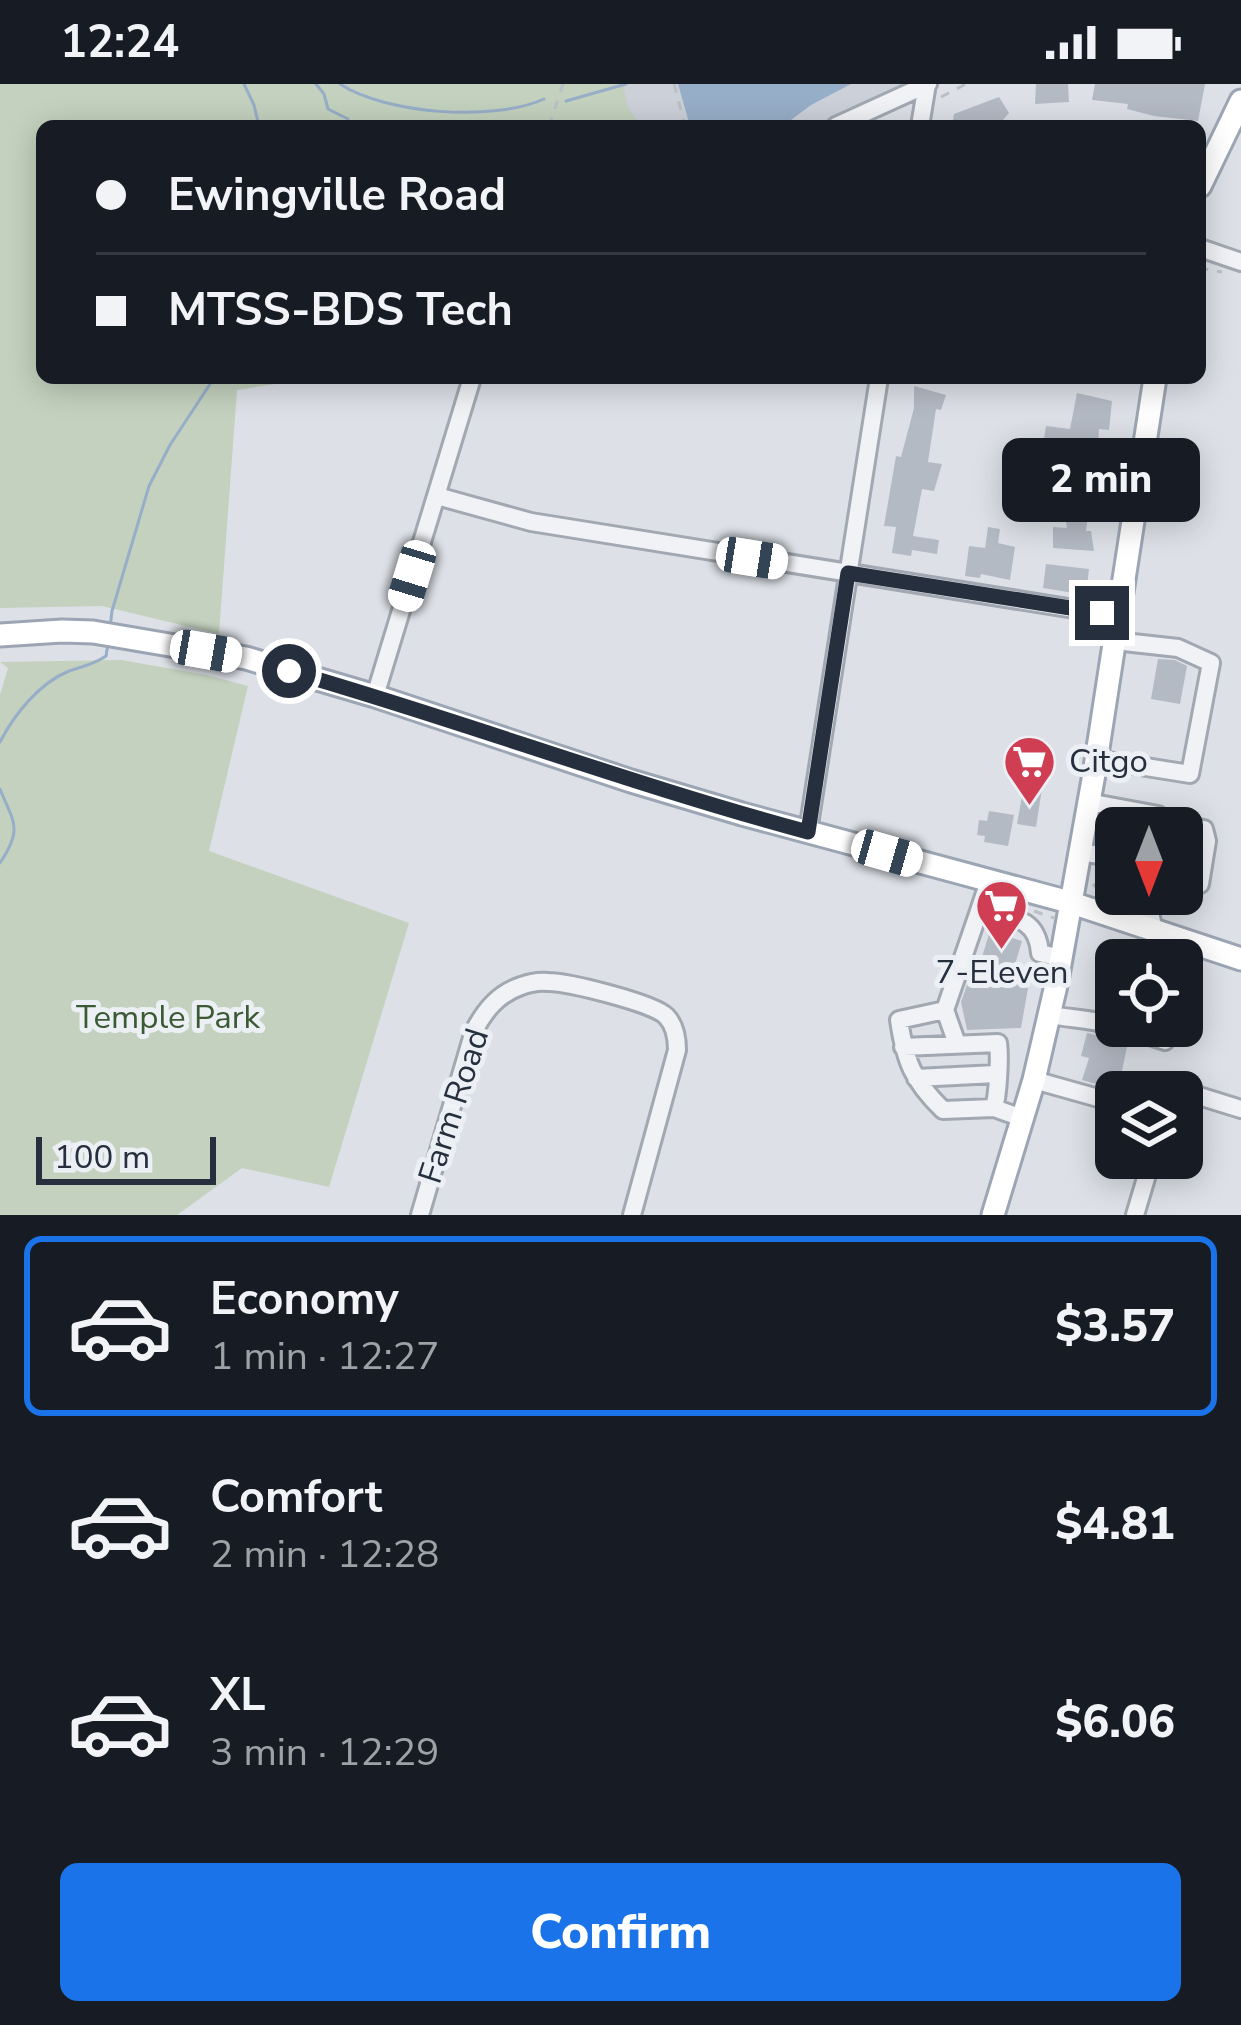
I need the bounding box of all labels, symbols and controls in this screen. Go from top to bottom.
text: 12:24 [60,12,179,73]
text: Ewingville Road [168,165,506,226]
text: MTSS-BDS Tech [168,280,513,341]
callout: 2 min [1003,439,1201,523]
text: 2 min [1050,453,1152,506]
car [714,535,790,581]
car [384,536,440,616]
route end [1075,586,1129,640]
car [167,627,245,675]
route start [262,644,316,698]
supermarket icon: Citgo [1002,733,1058,807]
place label: Citgo [1069,739,1148,784]
north arrow [1095,807,1203,915]
map controls [1095,807,1203,1179]
car [847,826,927,880]
supermarket icon: 7-Eleven [974,877,1030,951]
button: locate [1095,939,1203,1047]
place label: 7-Eleven [935,950,1069,995]
park label: Temple Park [76,995,260,1040]
street label: Farm Road [408,1023,500,1189]
button: layers [1095,1071,1203,1179]
scale bar [36,1131,216,1184]
text: 100 m [54,1135,150,1180]
text: Economy [210,1269,399,1330]
icon: car [66,1272,174,1380]
text: $3.57 [1055,1296,1175,1357]
text: 1 min · 12:27 [210,1330,439,1383]
text: Comfort [210,1467,382,1528]
icon: car [66,1470,174,1578]
text: $4.81 [1055,1494,1175,1555]
text: 2 min · 12:28 [210,1528,439,1581]
text: XL [210,1665,266,1726]
icon: car [66,1668,174,1776]
text: $6.06 [1055,1692,1175,1753]
text: 3 min · 12:29 [210,1726,439,1779]
button: Confirm [60,1863,1181,2001]

